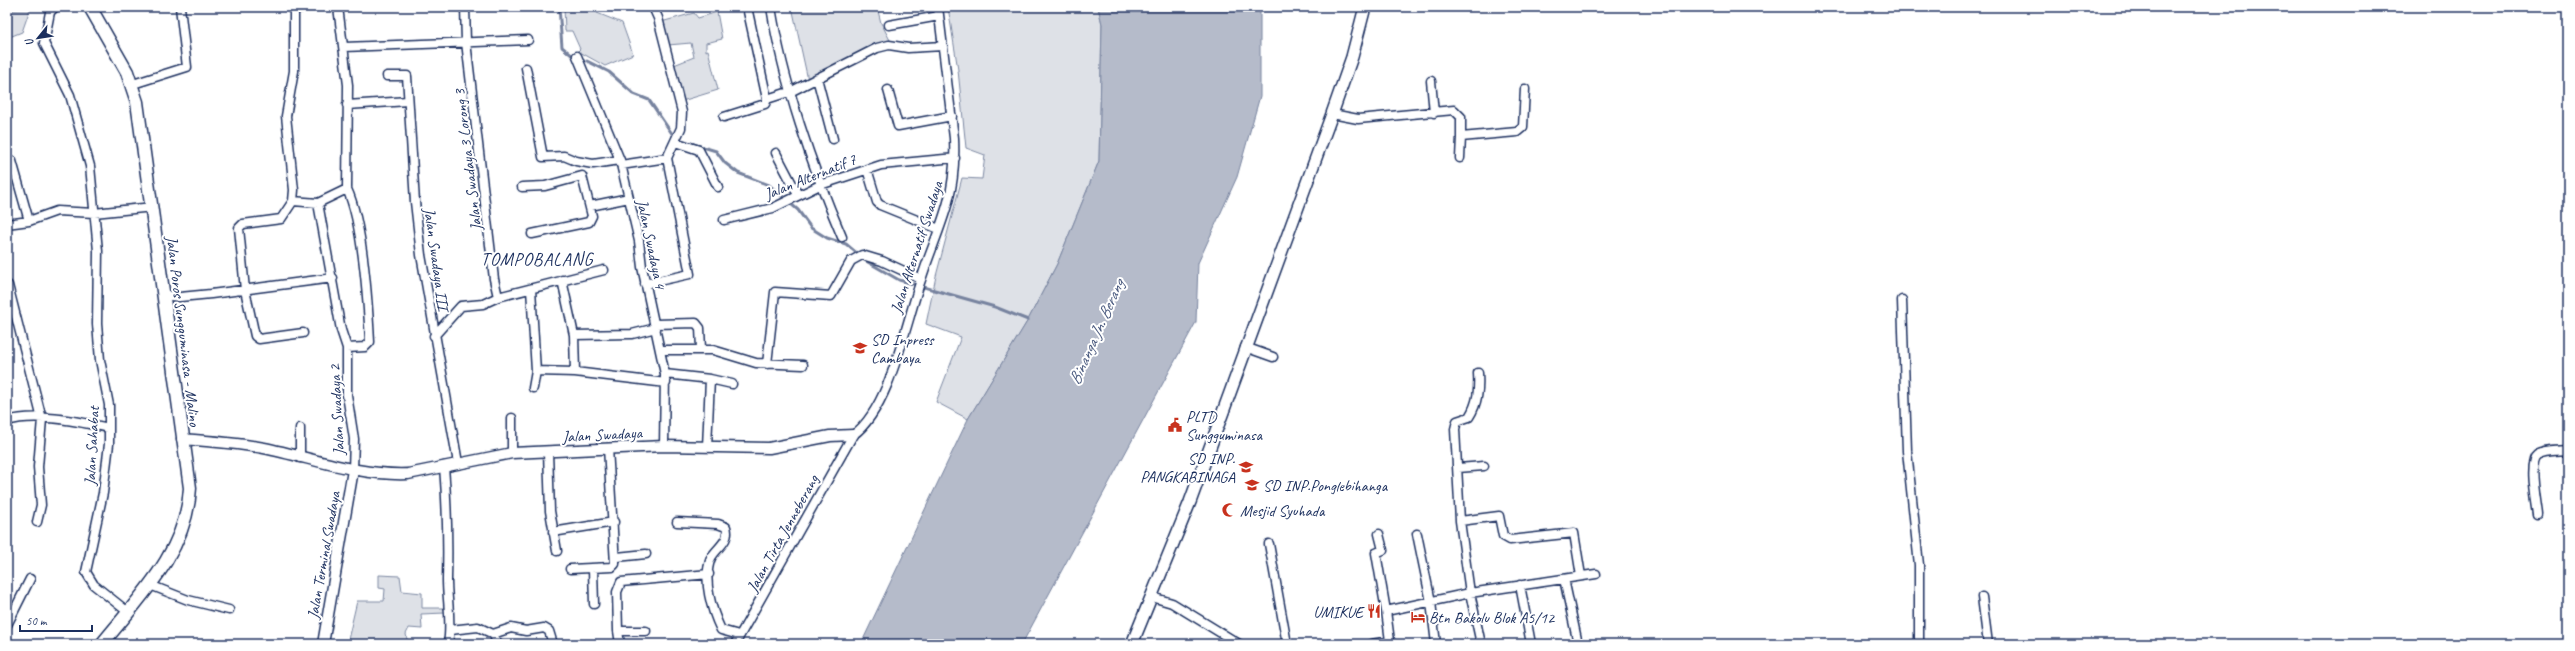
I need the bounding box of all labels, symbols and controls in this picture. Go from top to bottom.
north arrow [18,18,58,58]
text: U [21,35,37,49]
street label: Jalan Swadaya 3 Lorong 3 [449,86,487,233]
street label: Jalan Alternatif 7 [761,149,860,205]
street label: Jalan Alternatif Swadaya [886,177,948,317]
street label: Jalan Swadaya 4 [632,197,671,292]
street label: Jalan Swadaya III [419,206,454,315]
street label: Jalan Poros Sungguminasa - Malino [161,234,205,429]
district label: TOMPOBALANG [481,248,595,270]
water label: Binanga Jn. Berang [1064,274,1130,388]
place label: SD Inpress Cambaya [871,330,935,368]
school or university icon: SD Inpress Cambaya [852,340,868,356]
street label: Jalan Swadaya 2 [325,362,349,457]
street label: Jalan Sahabat [80,404,104,487]
place label: PLTD Sungguminasa [1186,407,1263,445]
public building icon: PLTD Sungguminasa [1167,417,1183,433]
street label: Jalan Swadaya [561,423,644,447]
place label: SD INP. PANGKABINAGA [1140,449,1236,487]
school or university icon: SD INP. PANGKABINAGA [1238,459,1254,475]
street label: Jalan Tirta Jenneberang [742,470,824,597]
place label: SD INP.Ponglebihanga [1263,476,1389,496]
school or university icon: SD INP.Ponglebihanga [1244,477,1260,493]
street label: Jalan Terminal Swadaya [303,488,345,621]
place label: Mesjid Syuhada [1240,501,1326,521]
mosque icon: Mesjid Syuhada [1221,502,1237,518]
place label: UMIKUE [1313,602,1366,622]
restaurant icon: UMIKUE [1366,603,1382,619]
scale bar [20,607,92,633]
place label: Btn Bakolu Blok A5/12 [1429,608,1556,628]
hotel icon: Btn Bakolu Blok A5/12 [1410,609,1426,625]
text: 50 m [26,613,48,629]

